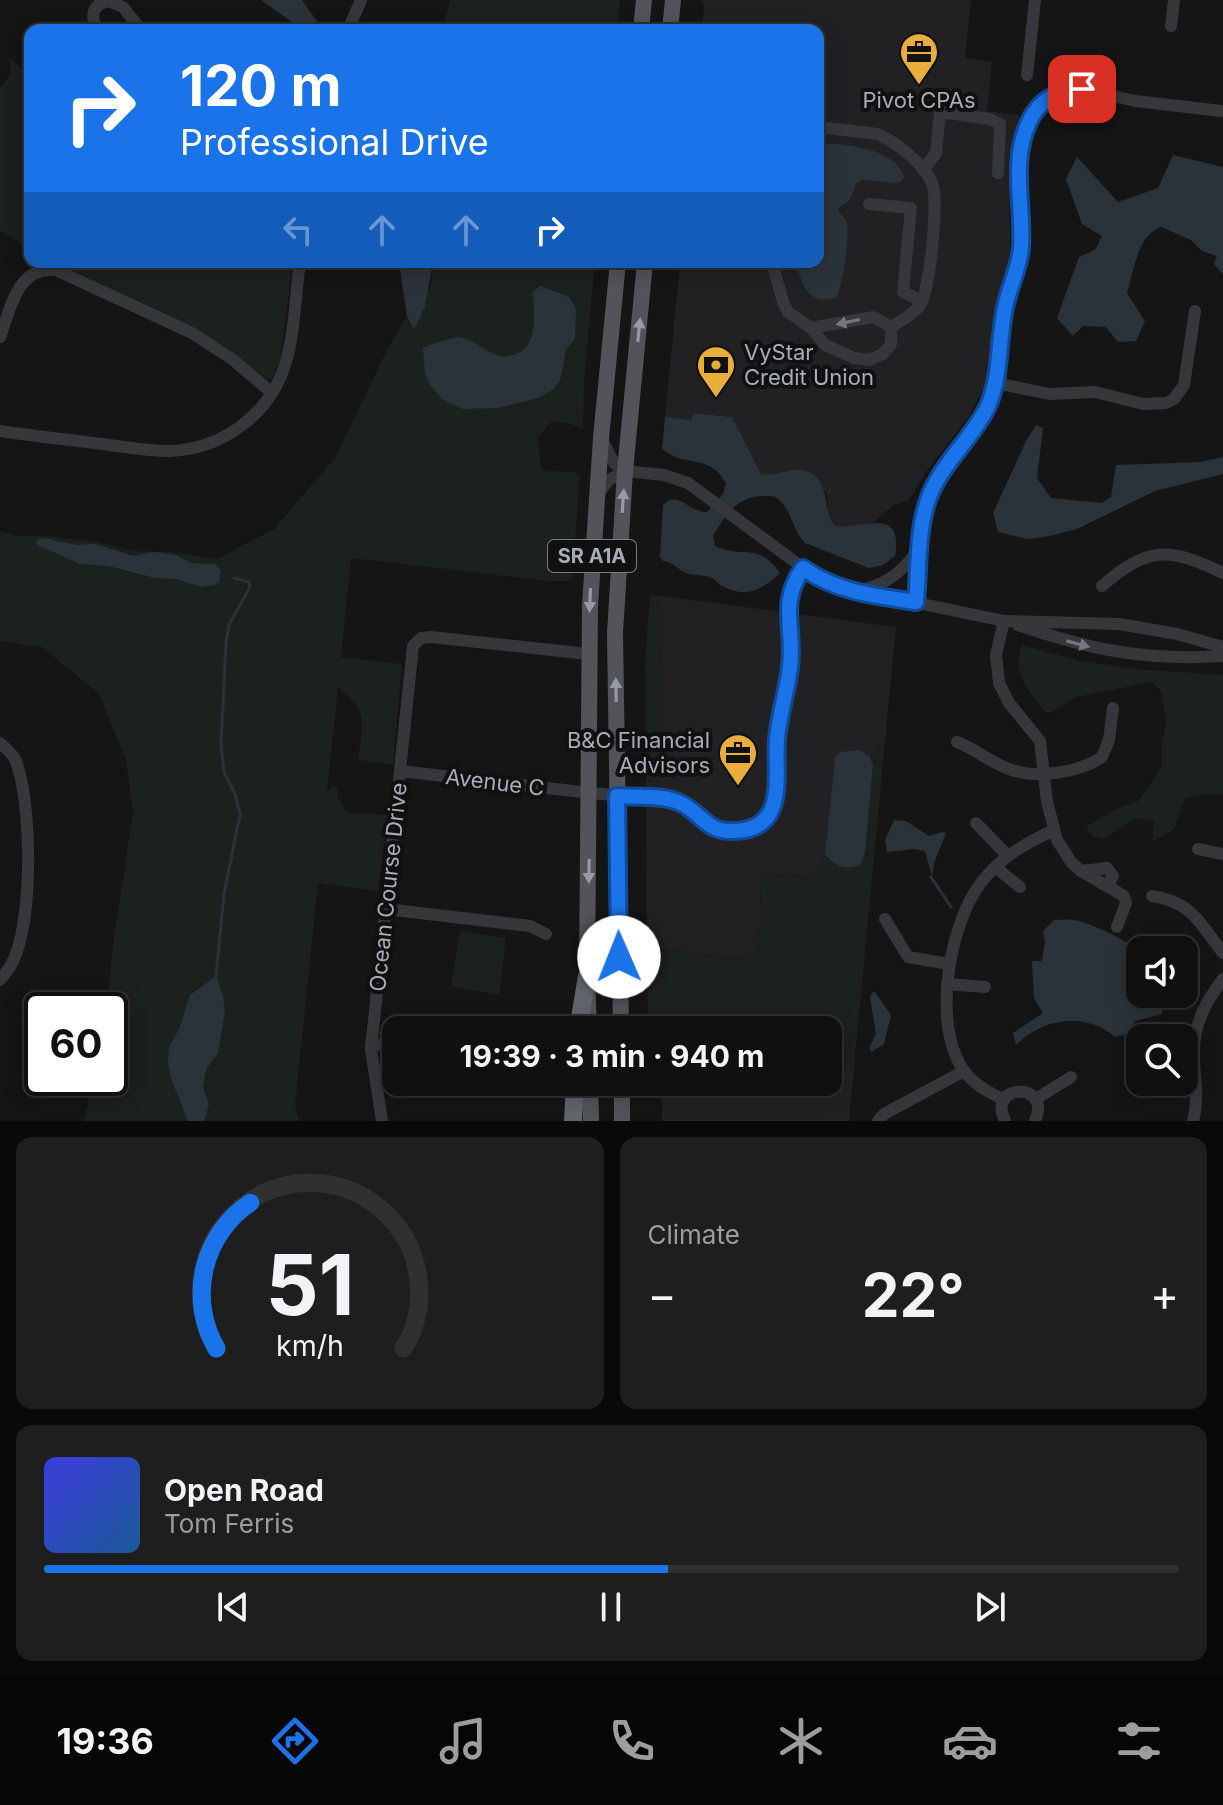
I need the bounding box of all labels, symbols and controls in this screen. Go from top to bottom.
office icon: Pivot CPAs [898,31,940,86]
text: 120 m [180,52,342,120]
pin [1048,55,1116,123]
icon: right [48,56,152,160]
icon: arrive [1060,67,1104,111]
place label: Pivot CPAs [862,87,976,113]
text: Professional Drive [180,120,489,164]
icon: left [276,208,320,252]
icon: ahead [360,208,404,252]
icon: ahead [444,208,488,252]
icon: right [528,208,572,252]
one-way arrow [835,316,860,328]
one-way arrow [632,317,645,342]
place label: VyStar Credit Union [744,339,874,390]
bank icon: VyStar Credit Union [695,344,737,399]
one-way arrow [617,488,630,513]
road number: SR A1A [548,540,636,572]
one-way arrow [583,588,596,613]
one-way arrow [1065,639,1090,651]
one-way arrow [610,677,622,702]
place label: B&C Financial Advisors [567,727,710,778]
office icon: B&C Financial Advisors [717,732,759,787]
street label: Avenue C [444,763,546,801]
street label: Ocean Course Drive [364,781,412,993]
one-way arrow [582,859,595,884]
position arrow [577,915,661,999]
map controls [1126,936,1198,1096]
button: sound [1126,936,1198,1008]
speed limit sign: 60 [24,992,128,1096]
button: search [1126,1024,1198,1096]
text: 19:39 · 3 min · 940 m [460,1038,764,1074]
text: Climate [648,1219,740,1250]
text: 51 [265,1234,354,1335]
text: 22° [862,1259,965,1331]
text: − [648,1268,677,1322]
text: + [1150,1268,1179,1322]
text: km/h [276,1328,344,1363]
text: Open Road [164,1472,324,1508]
text: Tom Ferris [164,1508,294,1539]
icon: previous [211,1585,255,1629]
icon: pause [589,1585,633,1629]
icon: next [968,1585,1012,1629]
icon: directions [267,1713,323,1769]
icon: music [435,1713,491,1769]
icon: phone [604,1713,660,1769]
icon: climate [773,1713,829,1769]
icon: car [942,1713,998,1769]
icon: filters [1111,1713,1167,1769]
text: 19:36 [56,1719,154,1763]

